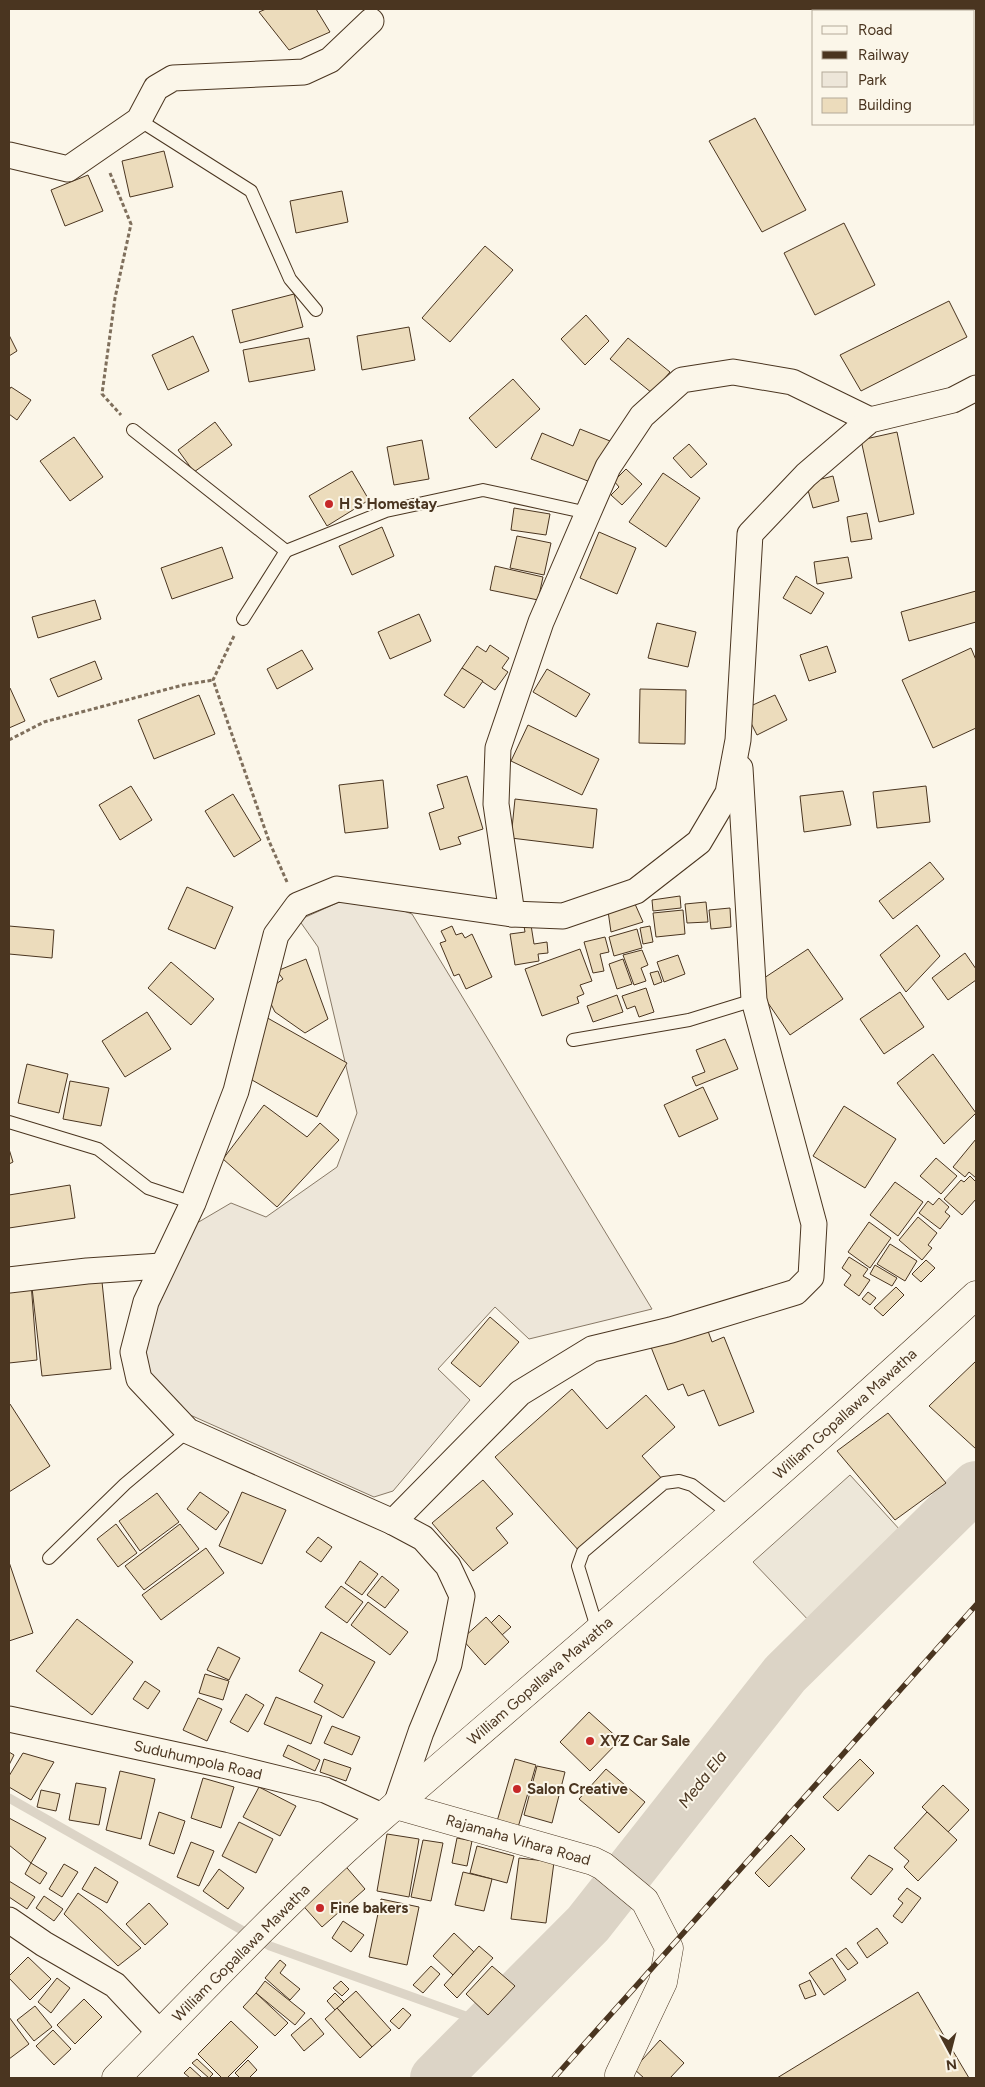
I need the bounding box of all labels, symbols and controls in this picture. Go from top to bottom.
legend [812,10,975,125]
text: Road [858,21,893,39]
text: Railway [858,46,909,64]
text: Park [858,71,887,89]
text: Building [858,96,912,114]
place label: H S Homestay [339,495,438,513]
marker: H S Homestay [323,498,335,510]
street label: William Gopallawa Mawatha [770,1345,920,1483]
street label: William Gopallawa Mawatha [464,1613,616,1749]
place label: XYZ Car Sale [600,1732,691,1750]
marker: XYZ Car Sale [584,1735,596,1747]
street label: Suduhumpola Road [132,1736,264,1784]
water label: Meda Ela [674,1747,731,1812]
place label: Salon Creative [527,1780,629,1798]
marker: Salon Creative [511,1783,523,1795]
street label: Rajamaha Vihara Road [444,1811,592,1869]
street label: William Gopallawa Mawatha [169,1881,313,2025]
place label: Fine bakers [330,1899,408,1917]
marker: Fine bakers [314,1902,326,1914]
north arrow [925,2027,975,2077]
text: N [945,2055,958,2074]

